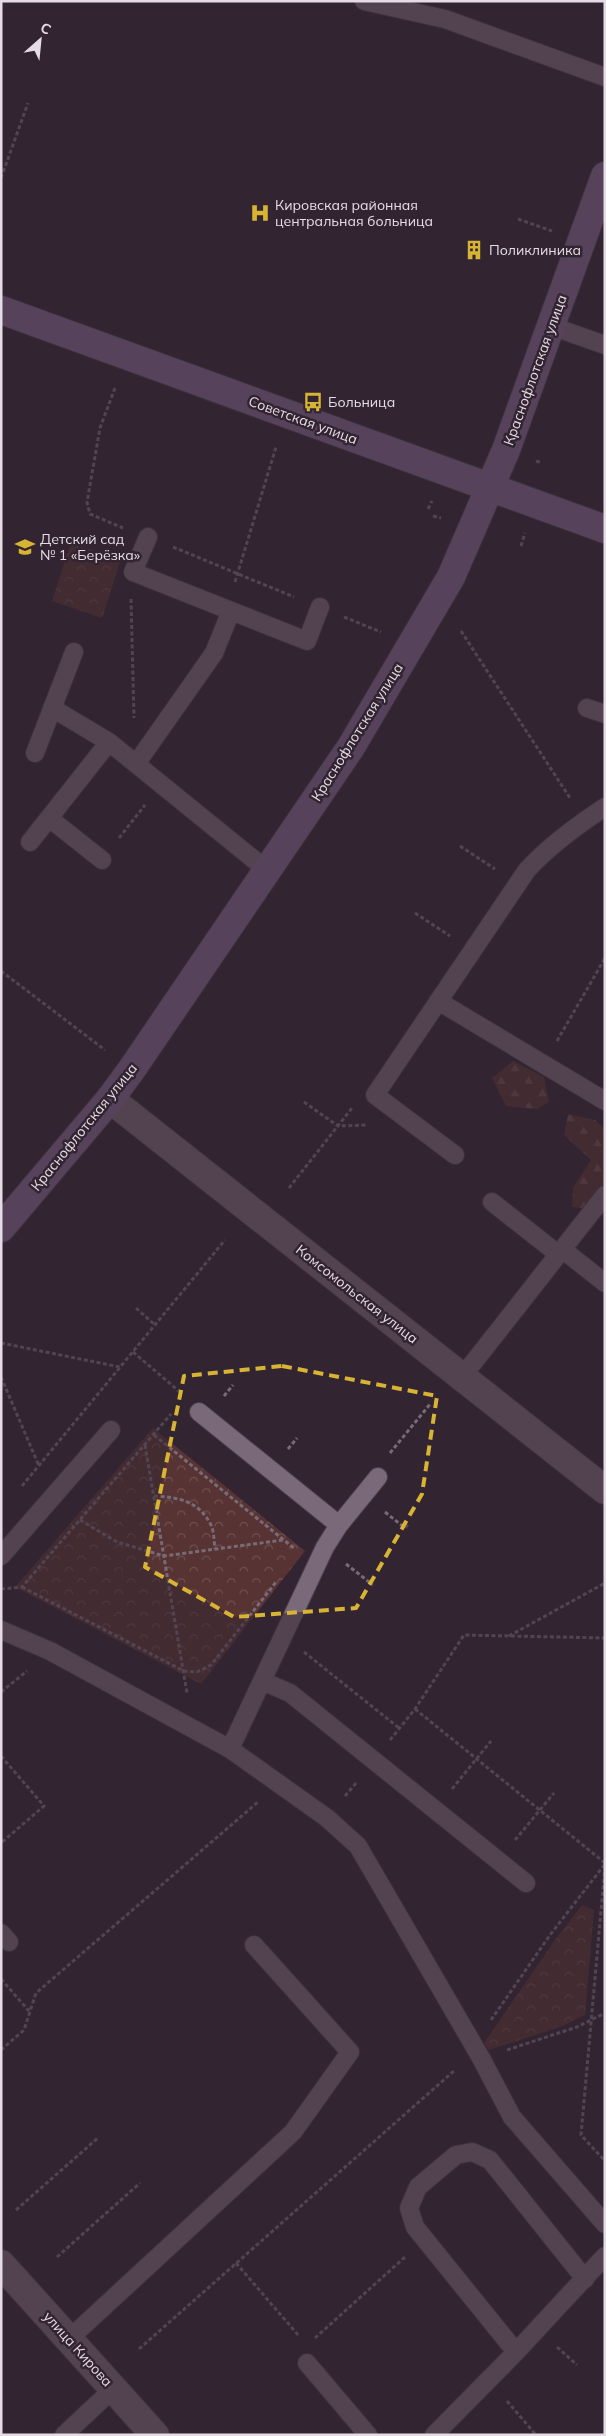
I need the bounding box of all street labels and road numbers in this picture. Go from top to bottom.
street label: Краснофлотская улица [499,292,571,448]
street label: Советская улица [246,392,360,448]
street label: Краснофлотская улица [307,660,407,804]
street label: Краснофлотская улица [27,1059,141,1195]
street label: Комсомольская улица [292,1241,422,1347]
street label: улица Кирова [40,2308,116,2390]

